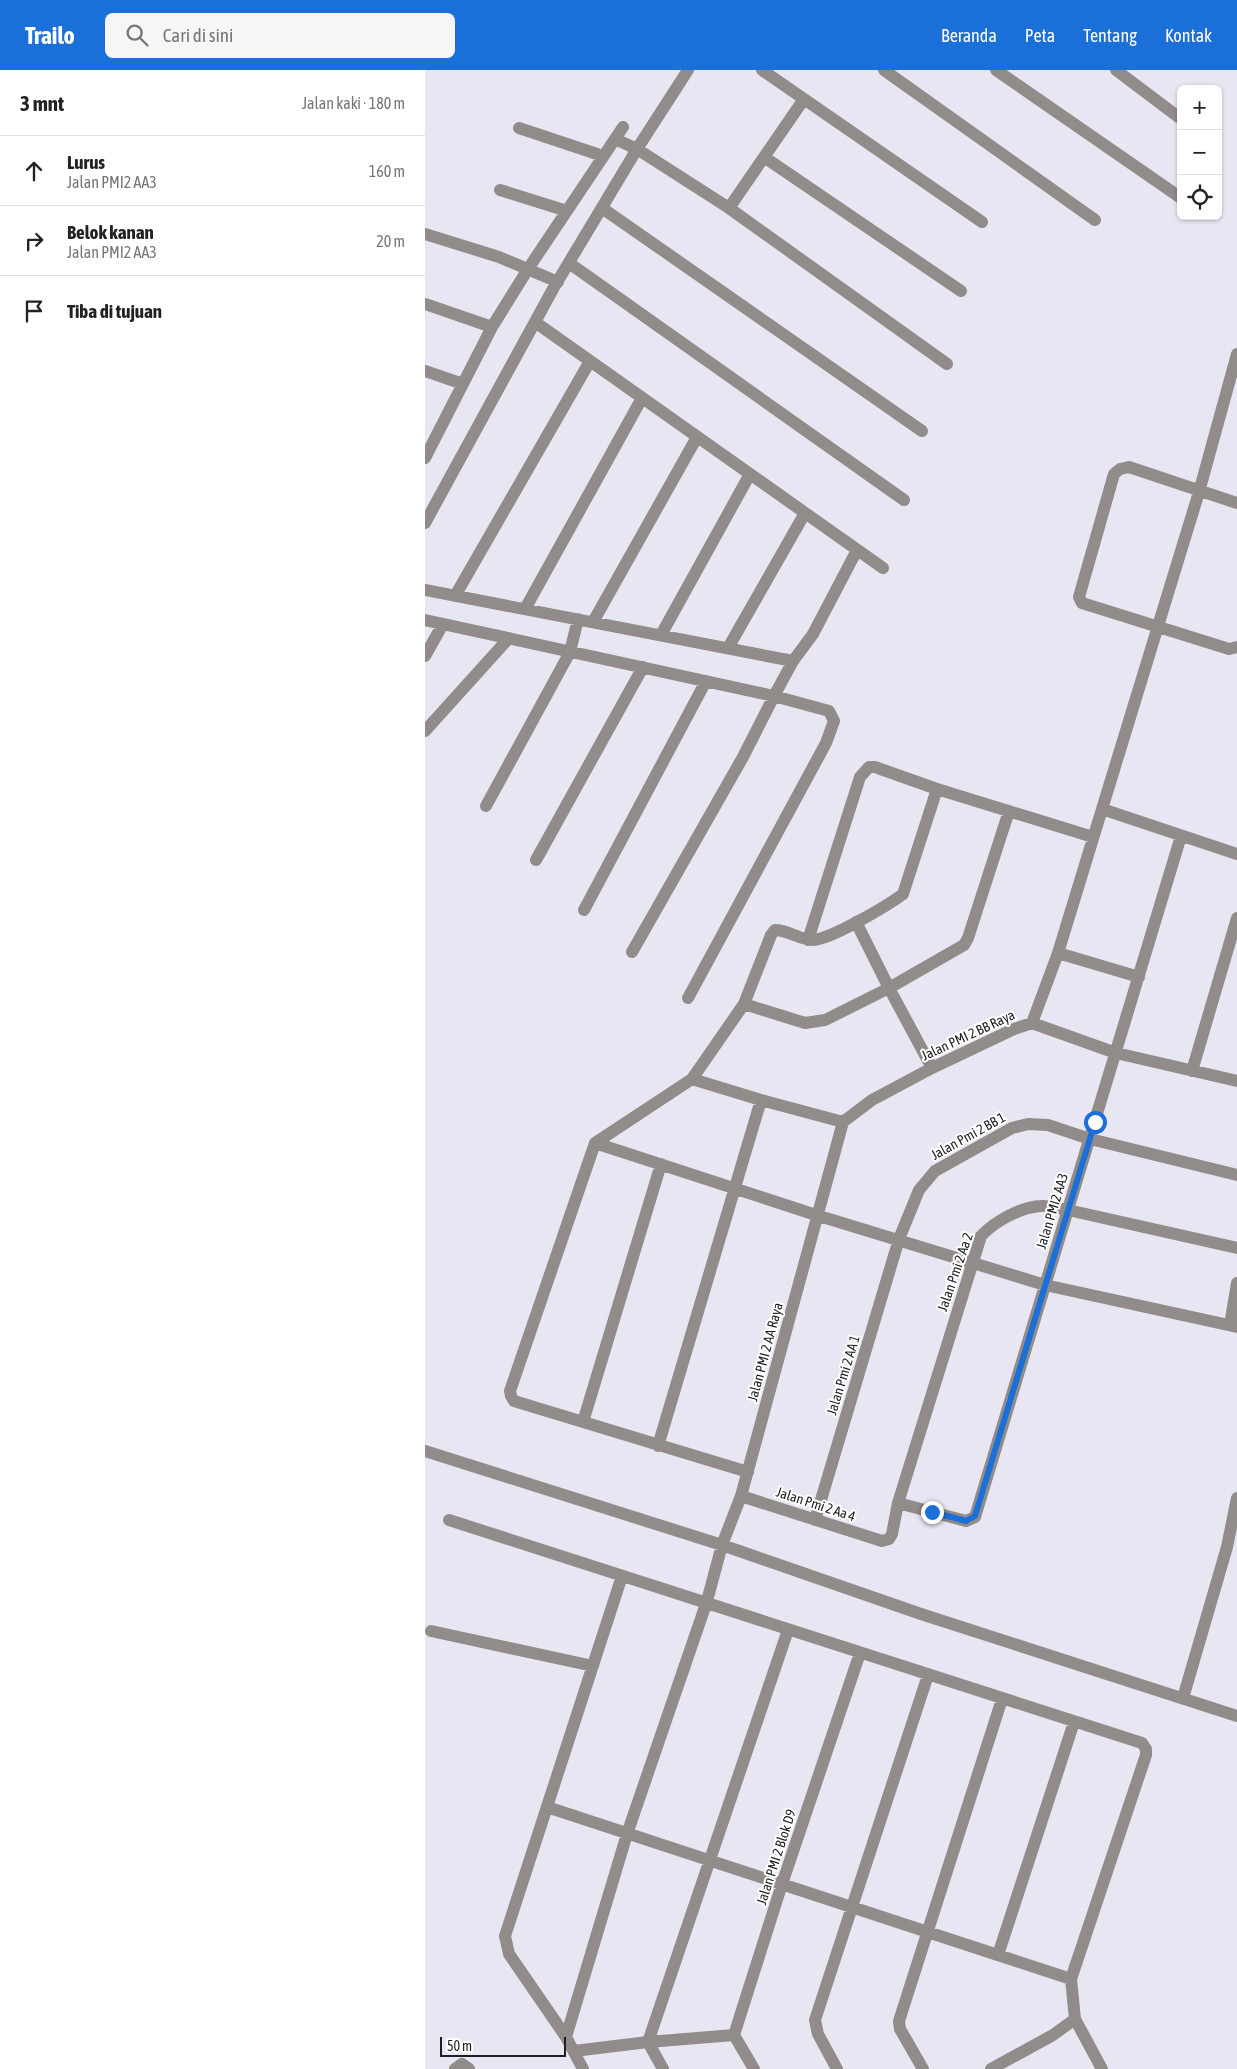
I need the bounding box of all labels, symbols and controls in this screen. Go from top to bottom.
search box [105,13,455,58]
icon: search [123,21,151,49]
text: Trailo [25,22,75,49]
text: Cari di sini [163,24,233,46]
text: Beranda [941,25,997,46]
text: Peta [1025,25,1055,46]
text: Tentang [1083,25,1137,46]
text: Kontak [1165,25,1212,46]
map controls [1177,85,1222,220]
button: + [1177,85,1222,130]
text: 3 mnt [20,91,64,115]
text: Jalan kaki · 180 m [302,94,405,112]
button: − [1177,130,1222,175]
text: Lurus [67,151,105,173]
icon: ahead [20,157,48,185]
text: 160 m [369,162,405,180]
text: Jalan PMI2 AA3 [67,173,157,191]
button: locate [1177,175,1222,220]
text: Belok kanan [67,221,154,243]
icon: right [20,227,48,255]
text: 20 m [376,232,405,250]
text: Jalan PMI2 AA3 [67,243,157,261]
icon: arrive [20,297,48,325]
text: Tiba di tujuan [67,300,162,322]
street label: Jalan PMI 2 BB Raya [919,1006,1017,1064]
street label: Jalan Pmi 2 BB 1 [928,1109,1008,1163]
route start [1084,1111,1107,1134]
street label: Jalan PMI2 AA3 [1033,1171,1071,1251]
street label: Jalan Pmi 2 Aa 2 [934,1230,976,1314]
street label: Jalan PMI 2 AA Raya [744,1301,786,1403]
street label: Jalan Pmi 2 AA 1 [823,1333,863,1417]
street label: Jalan Pmi 2 Aa 4 [774,1484,858,1524]
route end [921,1501,944,1524]
street label: Jalan PMI 2 Blok D9 [753,1807,799,1907]
scale bar [440,2034,566,2057]
text: 50 m [447,2038,472,2054]

